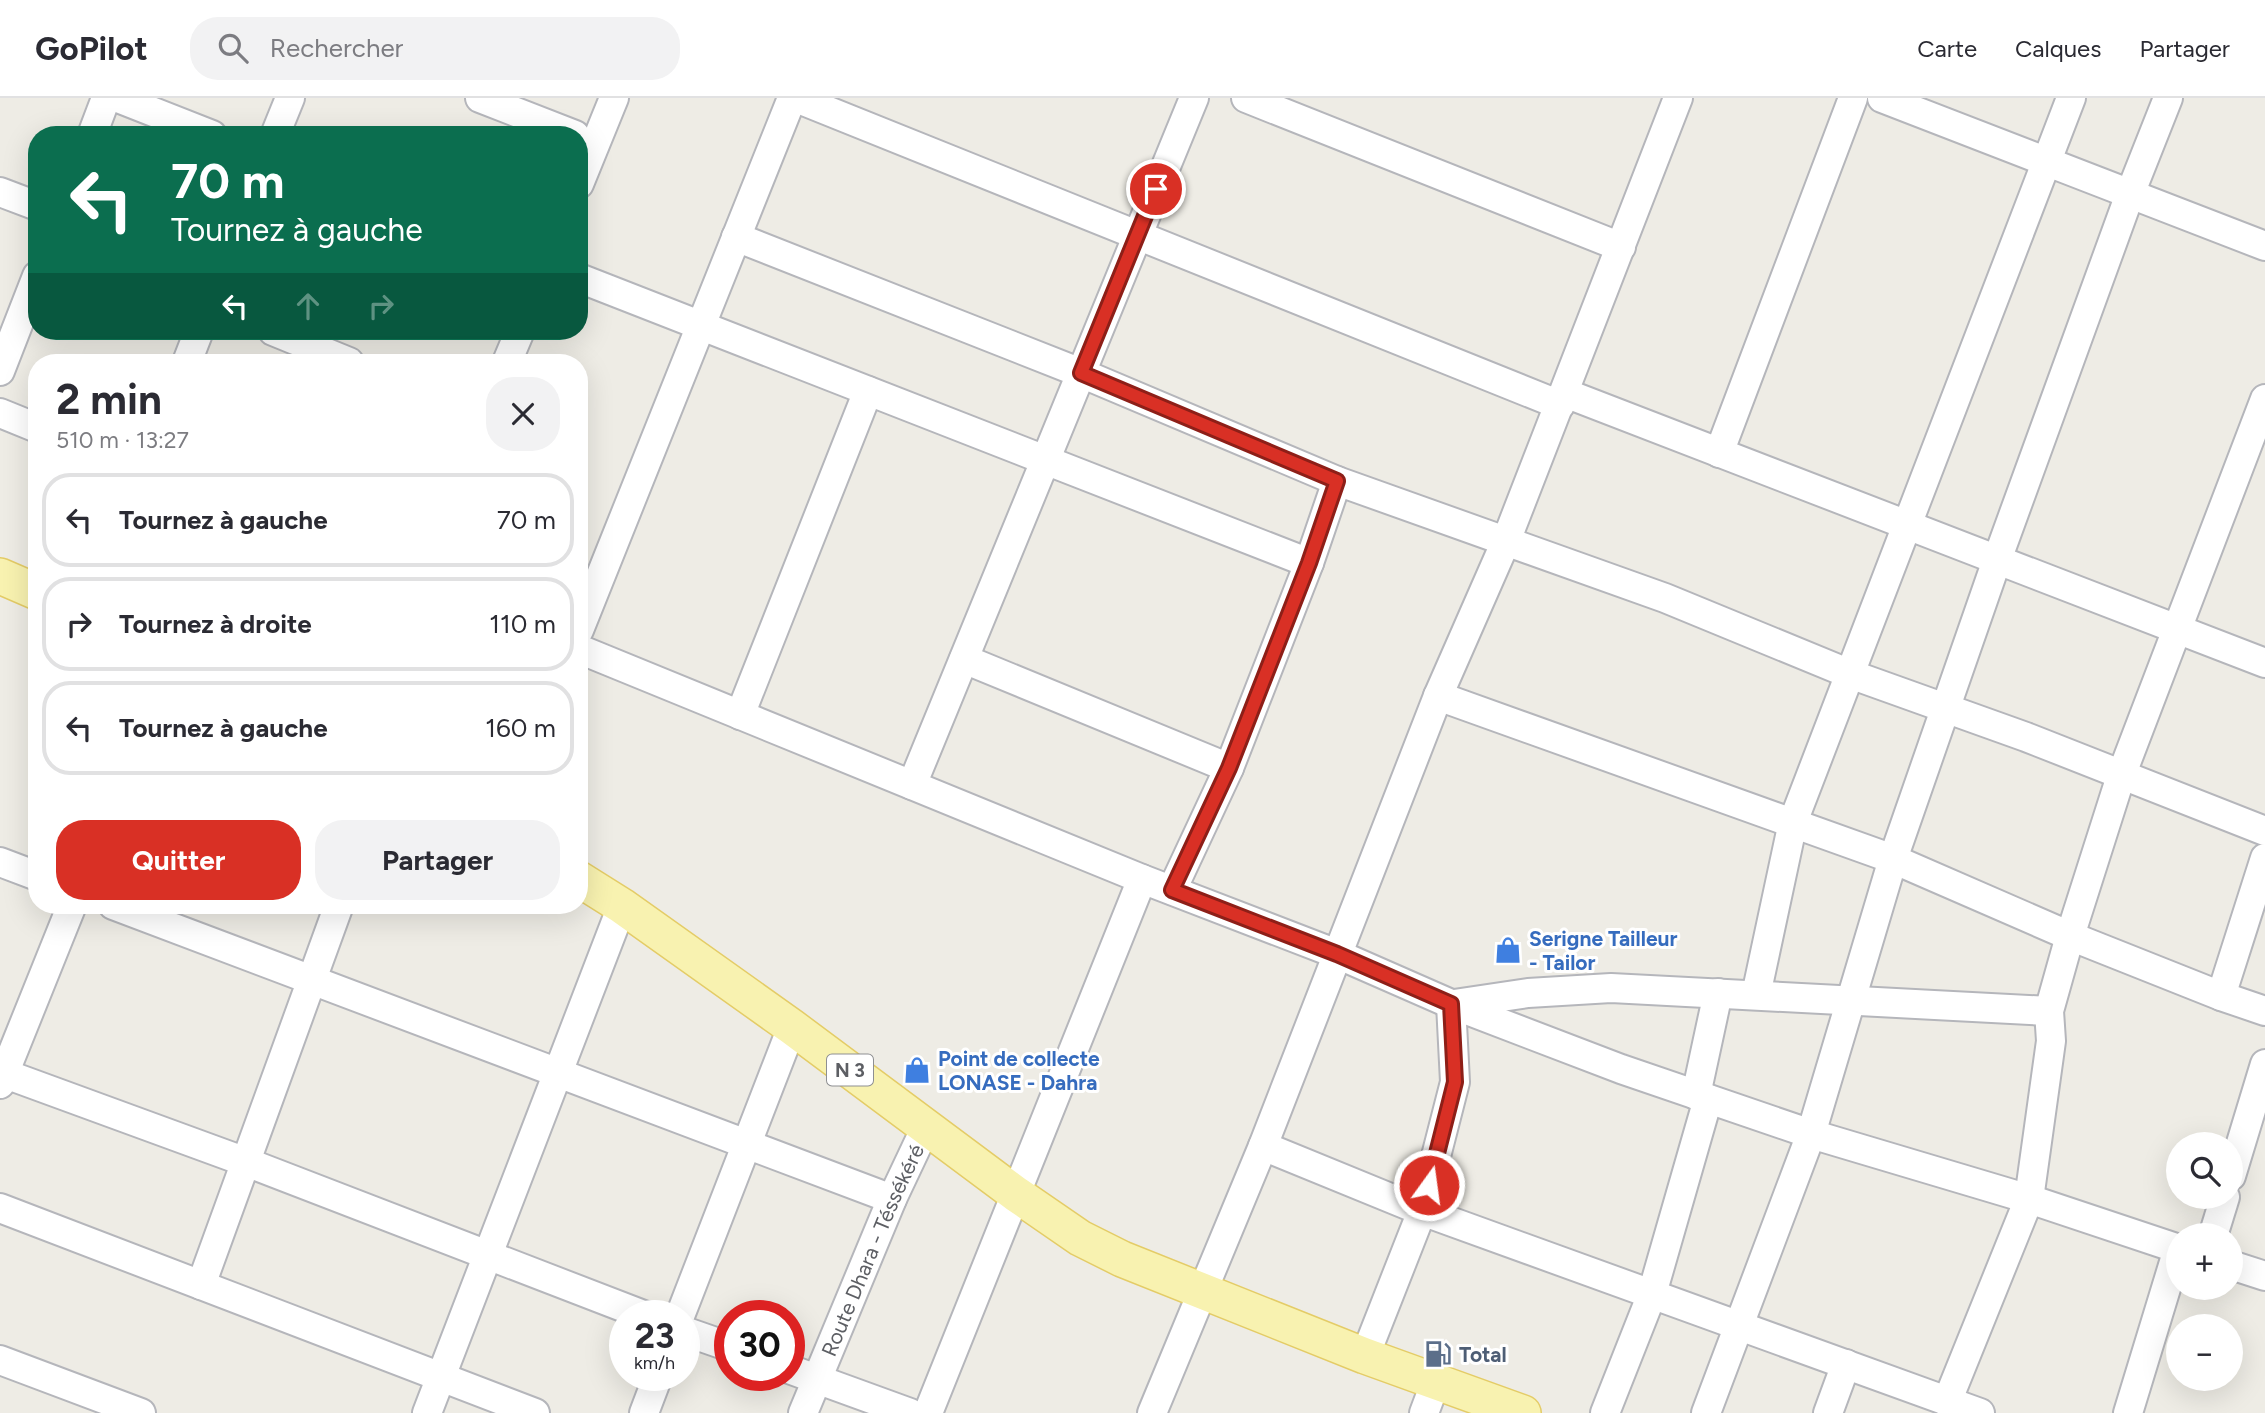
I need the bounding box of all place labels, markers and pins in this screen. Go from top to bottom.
pin [1126,159,1186,219]
place label: Serigne Tailleur - Tailor [1529,926,1677,975]
shop icon: Serigne Tailleur - Tailor [1493,935,1523,965]
place label: Point de collecte LONASE - Dahra [938,1046,1100,1095]
shop icon: Point de collecte LONASE - Dahra [902,1055,932,1085]
fuel station icon: Total [1423,1339,1453,1369]
place label: Total [1459,1342,1507,1367]

